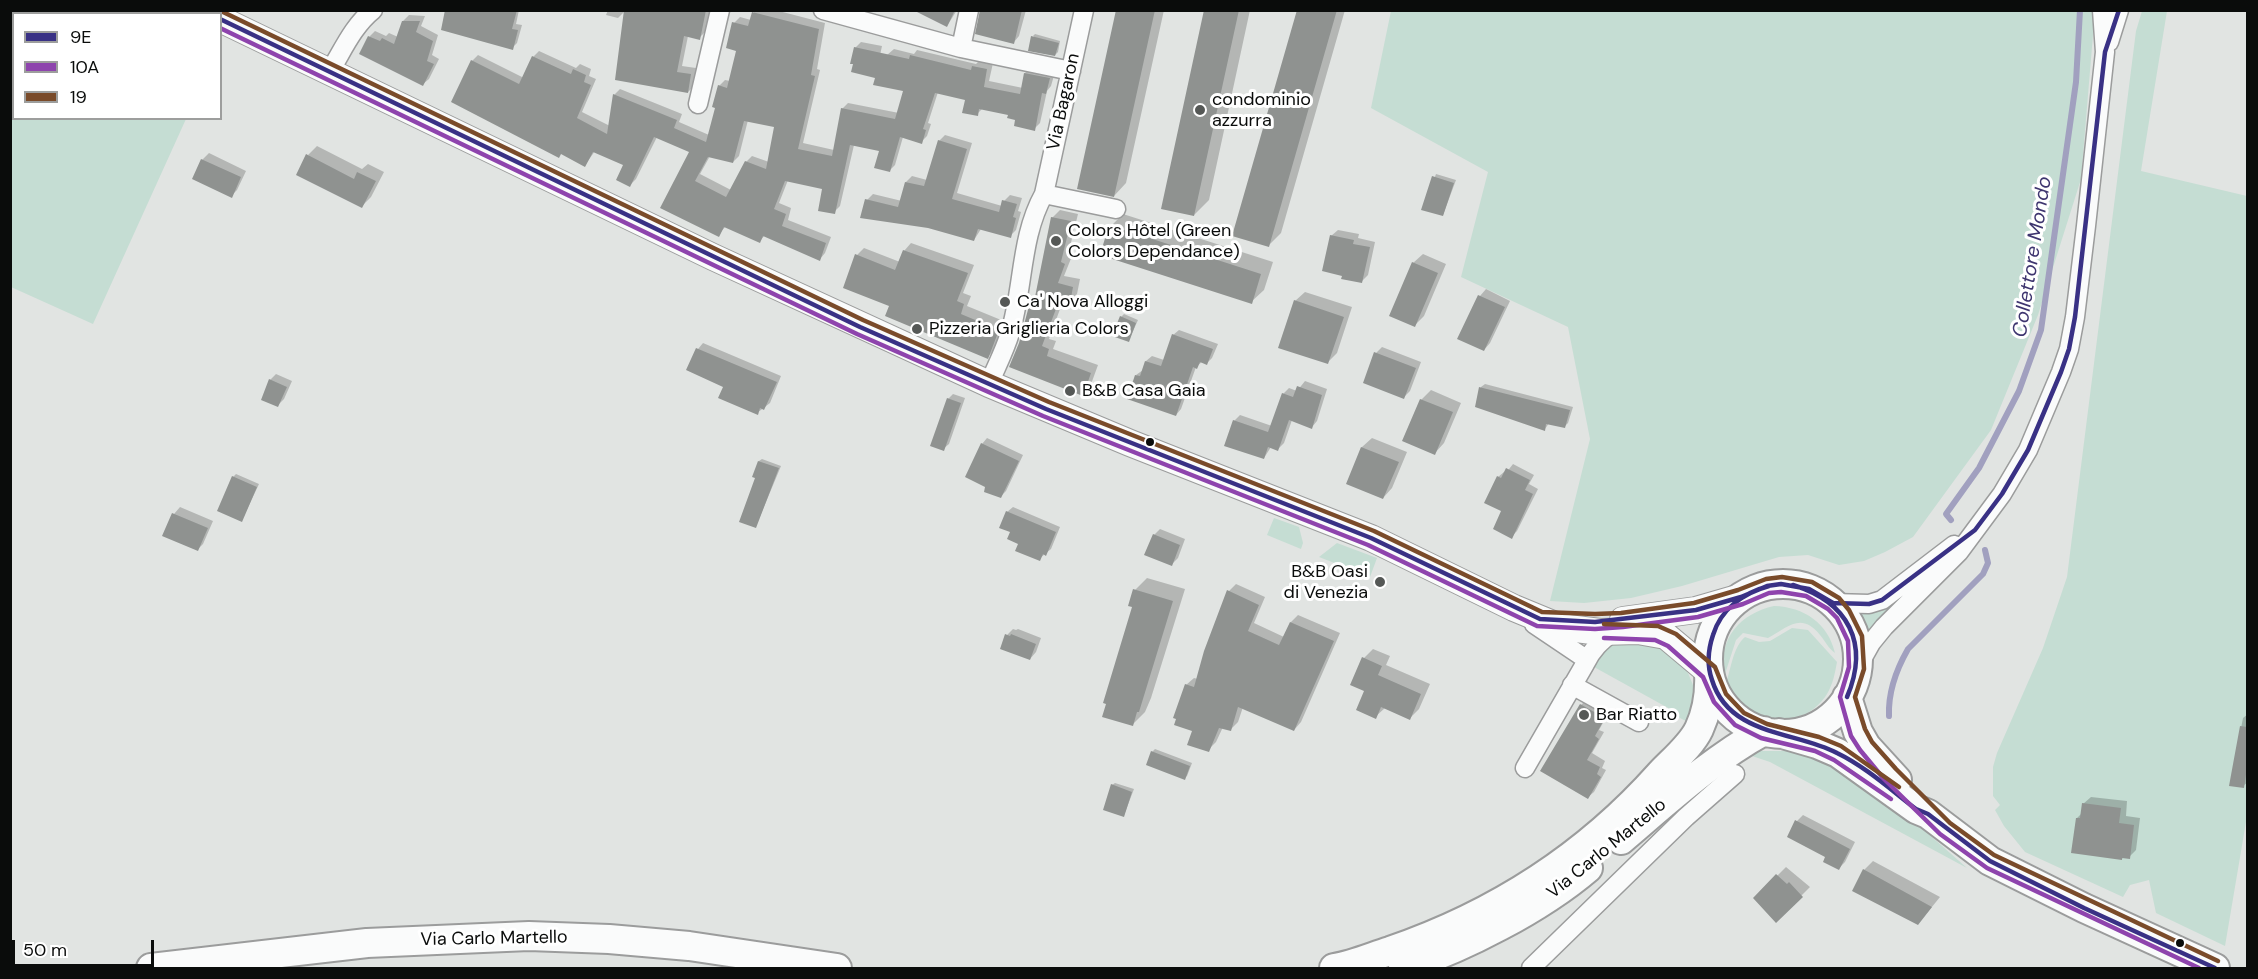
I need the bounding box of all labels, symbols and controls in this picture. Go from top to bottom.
legend [12,12,222,120]
text: 9E [70,25,91,49]
street label: Via Bagaron [1043,51,1085,153]
text: 10A [70,55,99,79]
text: 19 [70,85,87,109]
place label: condominio azzurra [1212,89,1311,132]
marker: condominio azzurra [1193,103,1207,117]
water label: Collettore Mondo [2008,175,2058,339]
place label: Colors Hôtel (Green Colors Dependance) [1068,220,1240,262]
marker: Colors Hôtel (Green Colors Dependance) [1049,234,1063,248]
place label: Ca' Nova Alloggi [1017,291,1148,313]
marker: Ca' Nova Alloggi [998,295,1012,309]
place label: Pizzeria Griglieria Colors [929,318,1129,340]
marker: Pizzeria Griglieria Colors [910,322,924,336]
place label: B&B Casa Gaia [1082,380,1206,402]
marker: B&B Casa Gaia [1063,384,1077,398]
unlabelled marker [1144,436,1156,448]
place label: B&B Oasi di Venezia [1284,561,1368,604]
marker: B&B Oasi di Venezia [1373,575,1387,589]
place label: Bar Riatto [1596,704,1677,726]
marker: Bar Riatto [1577,708,1591,722]
street label: Via Carlo Martello [1543,794,1671,904]
street label: Via Carlo Martello [420,927,568,951]
scale bar [15,928,158,966]
unlabelled marker [2174,937,2186,949]
text: 50 m [23,938,67,962]

